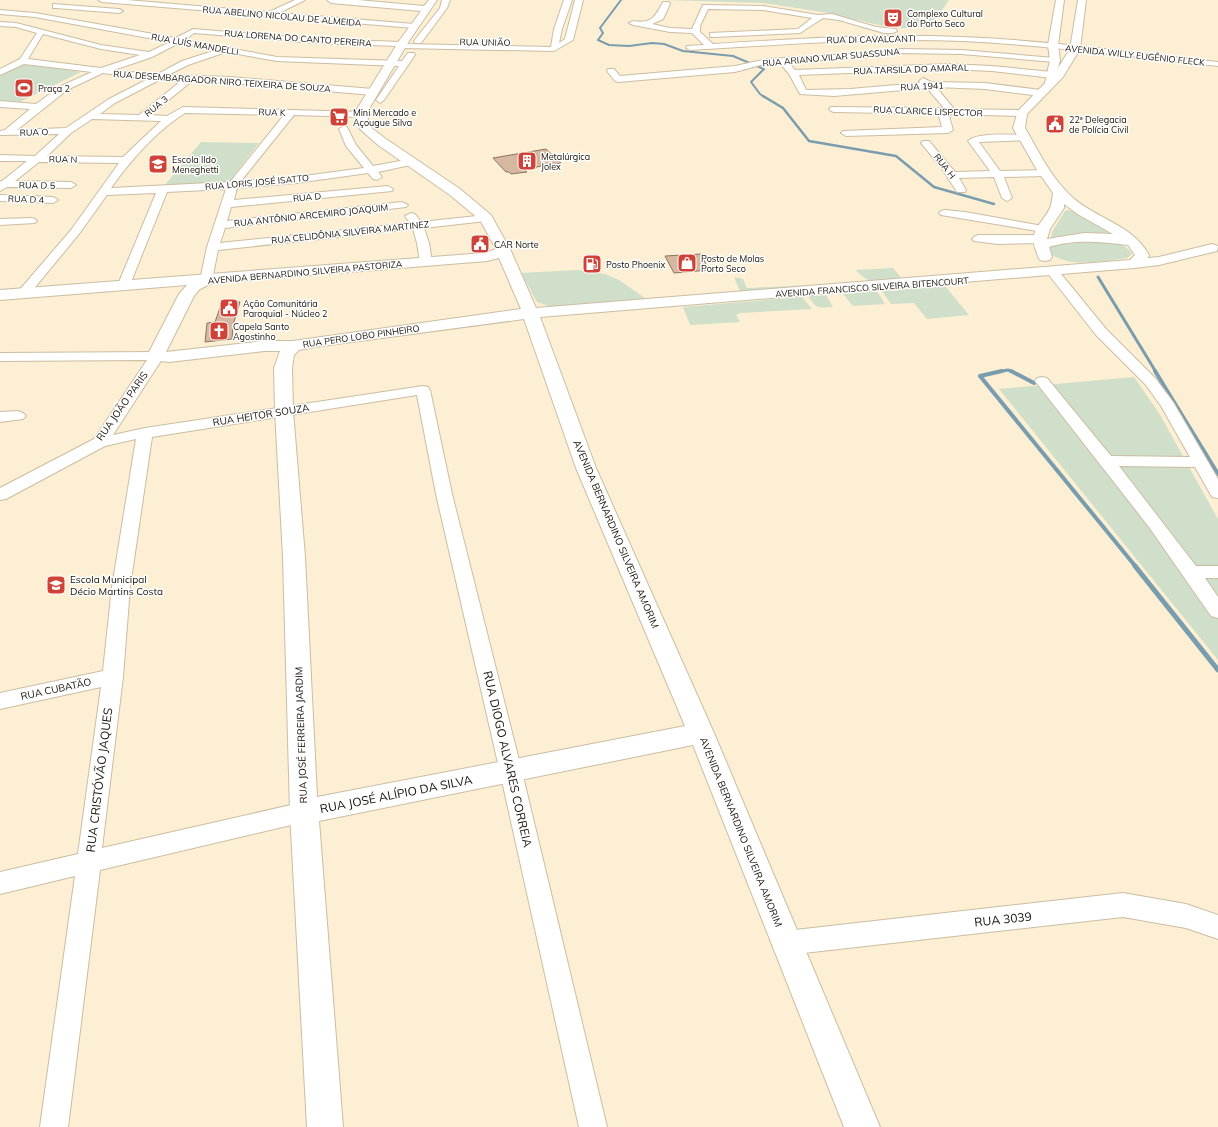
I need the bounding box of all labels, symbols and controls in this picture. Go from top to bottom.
street label: RUA ABELINO NICOLAU DE ALMEIDA [202,4,362,28]
theatre icon: Complexo Cultural do Porto Seco [882,7,904,29]
place label: Complexo Cultural do Porto Seco [907,8,983,29]
street label: RUA LORENA DO CANTO PEREIRA [224,27,373,49]
street label: RUA LUÍS MANDELLI [150,31,240,57]
street label: RUA DI CAVALCANTI [826,33,916,45]
street label: RUA UNIÃO [460,36,511,48]
street label: AVENIDA WILLY EUGÊNIO FLECK [1065,42,1206,68]
street label: RUA ARIANO VILAR SUASSUNA [762,45,901,68]
street label: RUA TARSILA DO AMARAL [853,61,969,77]
street label: RUA DESEMBARGADOR NIRO TEIXEIRA DE SOUZA [113,68,332,94]
sports icon: Praça 2 [13,77,35,99]
street label: RUA 1941 [900,79,944,93]
place label: Praça 2 [38,83,70,94]
street label: RUA 3 [142,93,170,119]
street label: RUA CLARICE LISPECTOR [873,104,983,118]
street label: RUA K [258,106,286,118]
supermarket icon: Mini Mercado e Açougue Silva [328,106,350,128]
place label: Mini Mercado e Açougue Silva [353,107,416,128]
public building icon: 22ª Delegacia de Polícia Civil [1044,113,1066,135]
place label: 22ª Delegacia de Polícia Civil [1069,114,1128,135]
street label: RUA O [19,126,49,138]
building icon: Metalúrgica Jolex [516,150,538,172]
place label: Metalúrgica Jolex [541,151,590,172]
street label: RUA H [932,151,958,181]
street label: RUA N [49,153,77,165]
school or university icon: Escola Ildo Meneghetti [147,153,169,175]
place label: Escola Ildo Meneghetti [172,154,219,175]
street label: RUA LORIS JOSÉ ISATTO [205,172,309,192]
street label: RUA D 5 [19,179,56,191]
street label: RUA D [292,190,322,204]
street label: RUA D 4 [8,193,45,205]
street label: RUA ANTÔNIO ARCEMIRO JOAQUIM [233,200,389,229]
street label: RUA CELIDÔNIA SILVEIRA MARTINEZ [270,217,430,246]
public building icon: CAR Norte [469,233,491,255]
place label: CAR Norte [494,239,539,250]
shop icon: Posto de Molas Porto Seco [676,252,698,274]
fuel station icon: Posto Phoenix [581,253,603,275]
place label: Posto de Molas Porto Seco [701,253,764,274]
street label: AVENIDA BERNARDINO SILVEIRA PASTORIZA [207,258,403,286]
place label: Posto Phoenix [606,259,665,270]
street label: AVENIDA FRANCISCO SILVEIRA BITENCOURT [775,275,970,299]
public building icon: Ação Comunitária Paroquial - Núcleo 2 [218,297,240,319]
place label: Ação Comunitária Paroquial - Núcleo 2 [243,298,328,319]
church icon: Capela Santo Agostinho [208,320,230,342]
place label: Capela Santo Agostinho [233,321,289,342]
street label: RUA PERO LOBO PINHEIRO [302,322,420,350]
street label: RUA JOÃO PARIS [93,369,151,443]
street label: RUA HEITOR SOUZA [212,401,311,429]
street label: AVENIDA BERNARDINO SILVEIRA AMORIM [570,438,662,630]
place label: Escola Municipal Décio Martins Costa [70,573,163,598]
school or university icon: Escola Municipal Décio Martins Costa [45,574,67,596]
street label: RUA JOSÉ FERREIRA JARDIM [292,666,310,804]
street label: RUA DIOGO ALVARES CORREIA [480,669,536,849]
street label: RUA CUBATÃO [20,675,93,703]
street label: RUA CRISTÓVÃO JAQUES [83,707,115,853]
street label: AVENIDA BERNARDINO SILVEIRA AMORIM [697,735,785,929]
street label: RUA JOSÉ ALÍPIO DA SILVA [319,772,474,816]
street label: RUA 3039 [973,909,1033,929]

